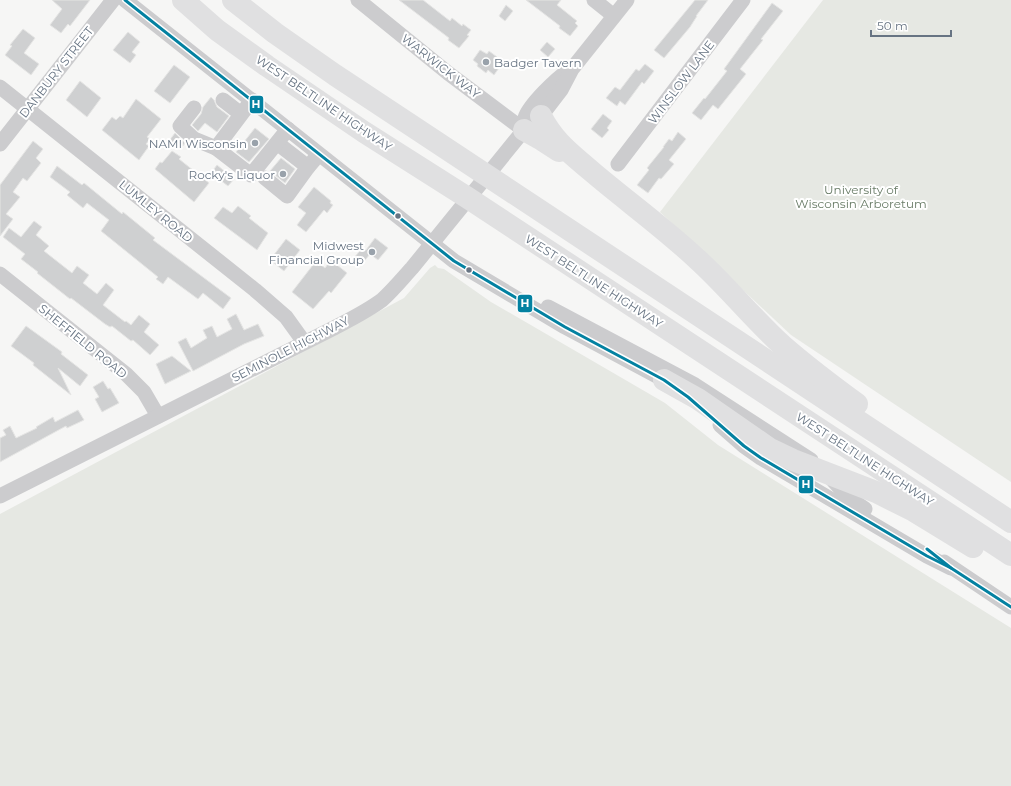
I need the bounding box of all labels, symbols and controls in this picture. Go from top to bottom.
scale bar [871,12,951,38]
text: 50 m [877,18,908,33]
street label: DANBURY STREET [16,23,96,121]
street label: WARWICK WAY [399,31,484,102]
street label: WINSLOW LANE [645,37,717,127]
street label: WEST BELTLINE HIGHWAY [253,52,395,154]
place label: Badger Tavern [494,55,582,70]
marker: Badger Tavern [481,57,491,67]
line badge: H [249,95,264,114]
place label: NAMI Wisconsin [149,136,247,151]
marker: NAMI Wisconsin [250,138,260,148]
place label: Rocky's Liquor [189,167,275,182]
marker: Rocky's Liquor [278,169,288,179]
street label: LUMLEY ROAD [116,177,196,245]
park label: University of Wisconsin Arboretum [795,182,927,211]
unlabelled marker [393,211,403,221]
street label: WEST BELTLINE HIGHWAY [523,231,665,331]
place label: Midwest Financial Group [269,238,364,267]
marker: Midwest Financial Group [367,247,377,257]
unlabelled marker [464,265,474,275]
line badge: H [517,294,533,313]
street label: SHEFFIELD ROAD [36,301,130,381]
street label: SEMINOLE HIGHWAY [229,313,351,385]
street label: WEST BELTLINE HIGHWAY [794,409,936,509]
line badge: H [798,475,814,494]

